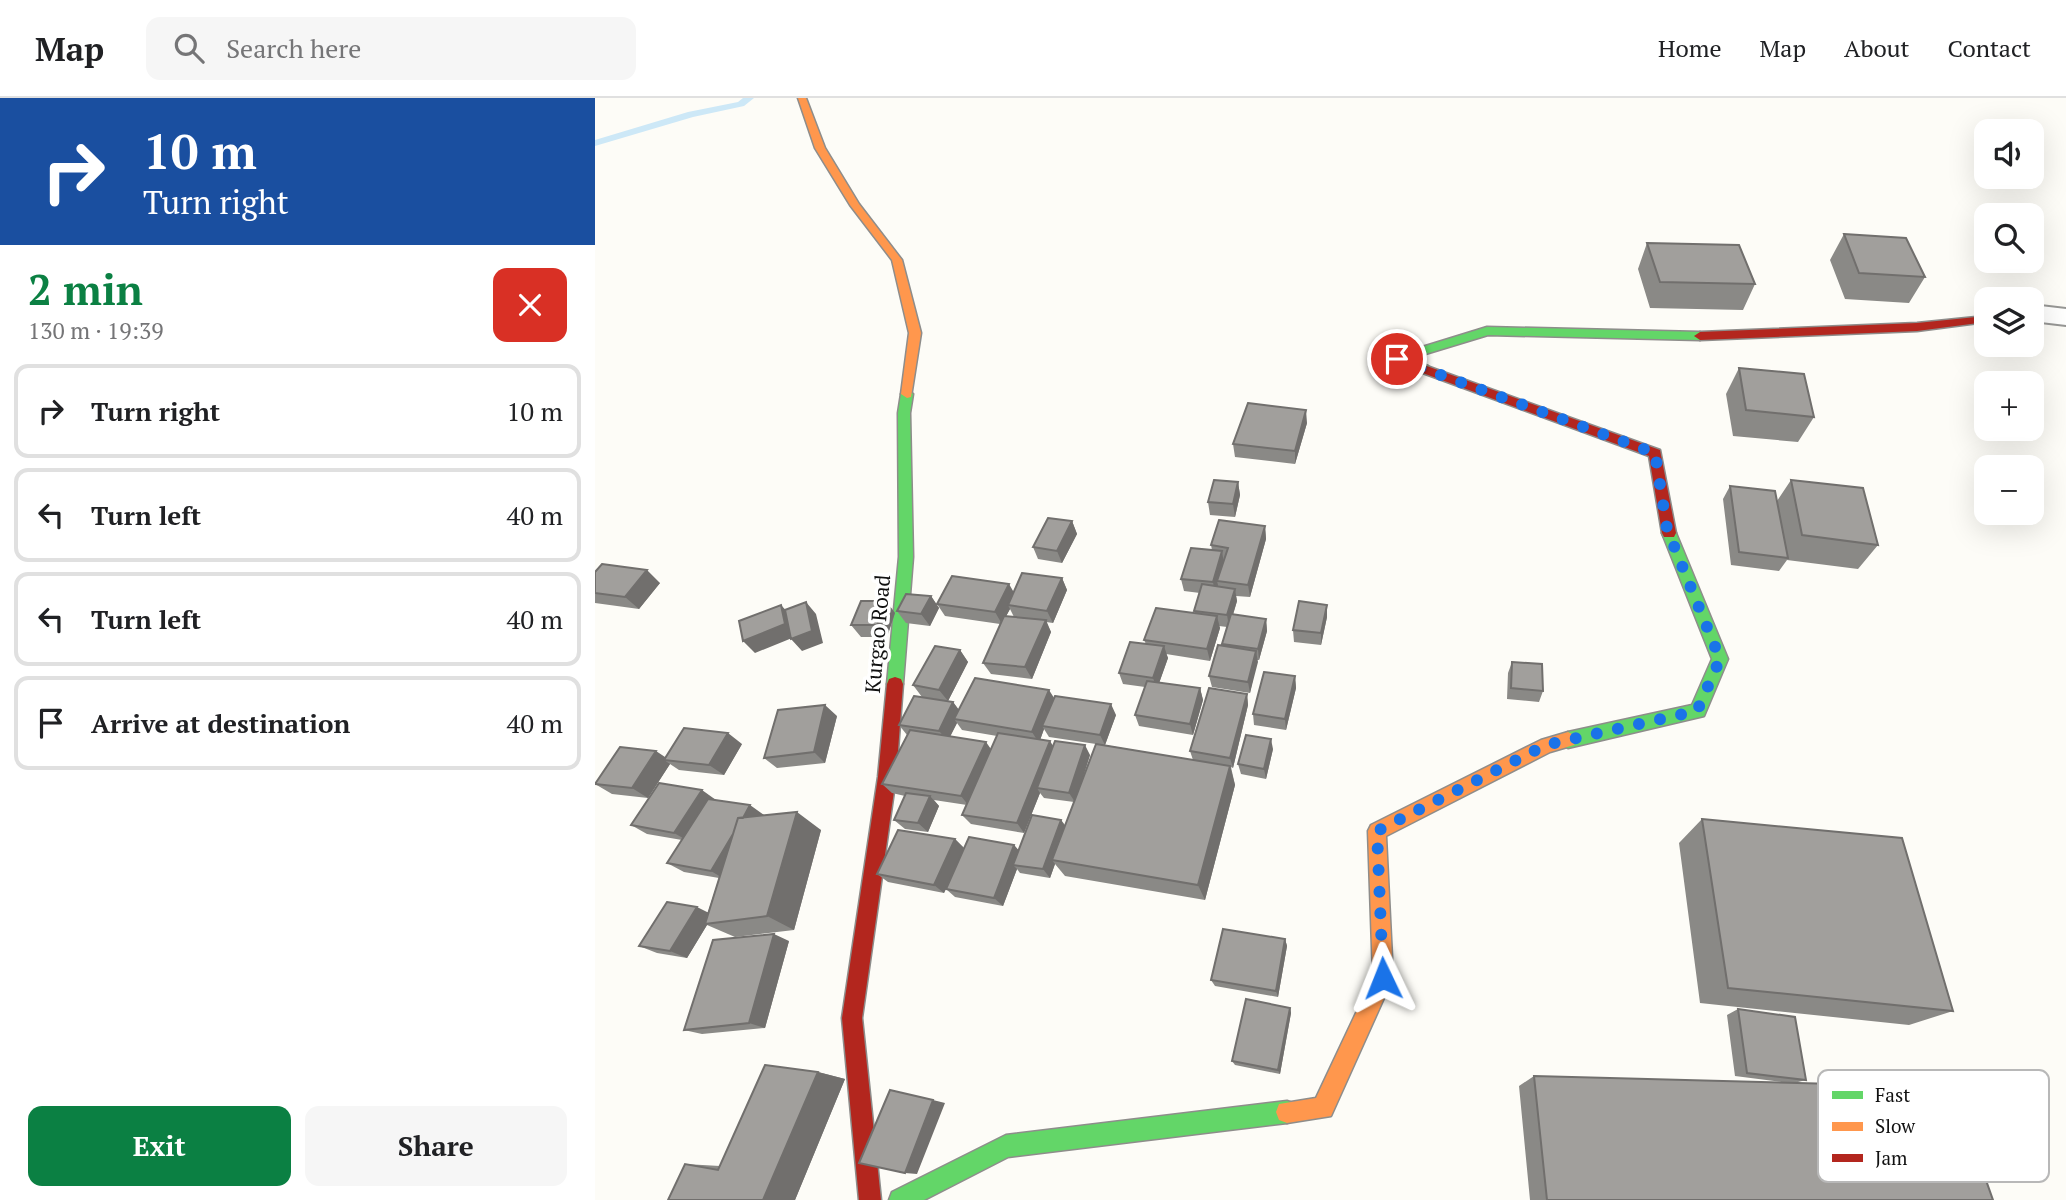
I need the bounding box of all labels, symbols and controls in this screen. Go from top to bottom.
search box [146,17,636,80]
text: Map [35,27,104,70]
icon: search [170,29,208,67]
text: Search here [226,31,361,65]
text: Home [1658,32,1722,64]
text: Map [1760,32,1806,64]
text: About [1844,32,1910,64]
text: Contact [1948,32,2031,64]
text: 10 m [143,118,257,183]
map controls [1974,119,2044,525]
button: sound [1974,119,2044,189]
icon: right [28,126,119,217]
text: Turn right [143,181,289,223]
button: search [1974,203,2044,273]
text: 2 min [28,261,143,317]
button: close [493,268,567,342]
button: layers [1974,287,2044,357]
text: 130 m · 19:39 [28,315,163,346]
pin [1367,329,1427,389]
icon: arrive [1378,340,1416,378]
button: + [1974,371,2044,441]
icon: right [32,392,70,430]
text: Turn right [91,394,220,428]
text: 10 m [507,394,563,428]
button: − [1974,455,2044,525]
icon: left [32,496,70,534]
text: Turn left [91,498,201,532]
text: 40 m [507,498,563,532]
street label: Kurgao Road [858,573,896,694]
icon: left [32,600,70,638]
text: Turn left [91,602,201,636]
text: 40 m [507,602,563,636]
icon: arrive [32,704,70,742]
text: Arrive at destination [91,706,350,740]
text: 40 m [507,706,563,740]
position arrow [1346,941,1420,1015]
legend [1818,1070,2049,1182]
text: Fast [1875,1082,1910,1107]
button: Exit [28,1106,291,1186]
button: Share [305,1106,567,1186]
text: Slow [1875,1113,1916,1138]
text: Jam [1875,1145,1908,1170]

